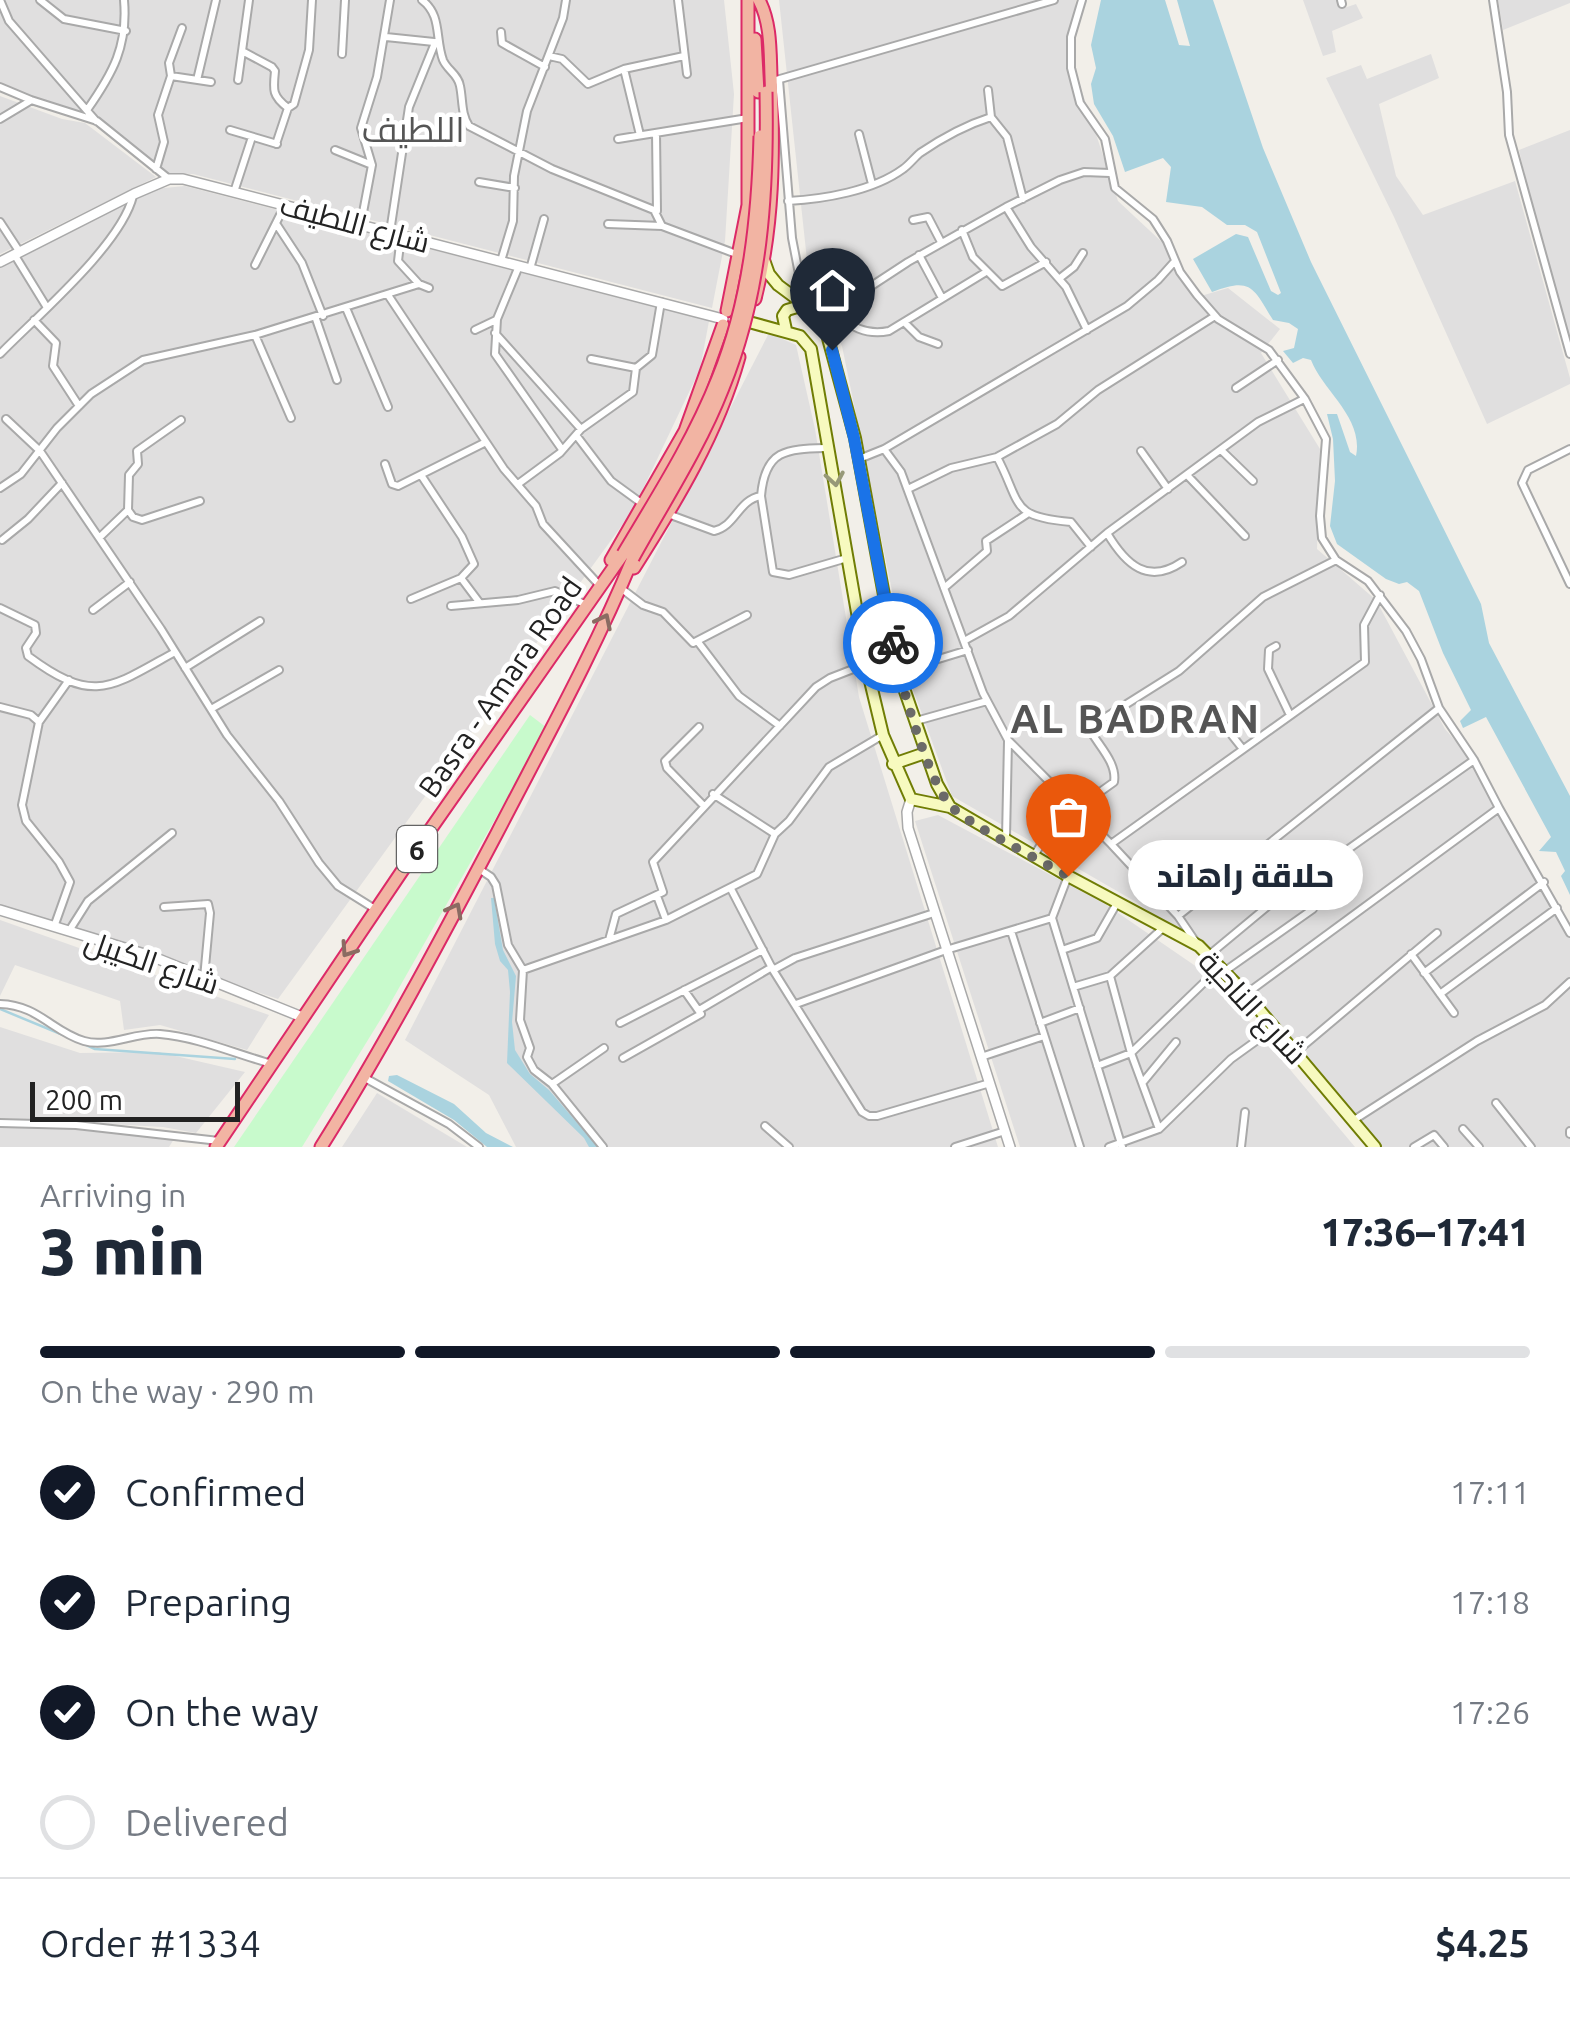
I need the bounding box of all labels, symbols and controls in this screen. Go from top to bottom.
district label: اللطيف [361,109,465,149]
street label: شارع اللطيف [275,187,434,263]
pin [790,248,875,351]
icon: home [805,263,860,318]
one-way arrow [824,471,845,488]
street label: Basra - Amara Road [411,571,589,803]
courier [843,593,943,693]
one-way arrow [592,613,612,631]
icon: bike [866,616,921,671]
district label: AL BADRAN [1011,696,1262,741]
pin [1026,774,1111,877]
icon: bag [1041,789,1096,844]
road number: 6 [397,826,437,872]
callout: حلاقة راهاند [1128,841,1363,911]
text: حلاقة راهاند [1157,857,1334,893]
one-way arrow [443,902,463,920]
street label: شارع الكيبل [79,923,224,1005]
one-way arrow [342,939,360,958]
street label: شارع الناحية [1189,944,1314,1073]
scale bar [30,1077,240,1122]
text: 200 m [45,1084,123,1115]
text: Arriving in [40,1177,186,1213]
text: 17:36–17:41 [1321,1211,1530,1253]
text: 3 min [40,1214,205,1287]
text: On the way · 290 m [40,1373,315,1409]
icon: check [40,1465,95,1520]
text: Confirmed [125,1471,306,1513]
text: 17:11 [1450,1474,1530,1510]
icon: check [40,1575,95,1630]
text: Preparing [125,1581,292,1623]
text: 17:18 [1450,1584,1530,1620]
icon: check [40,1685,95,1740]
text: On the way [125,1691,318,1733]
text: 17:26 [1450,1694,1530,1730]
text: Delivered [125,1801,289,1843]
text: Order #1334 [40,1922,261,1964]
text: $4.25 [1435,1922,1530,1964]

